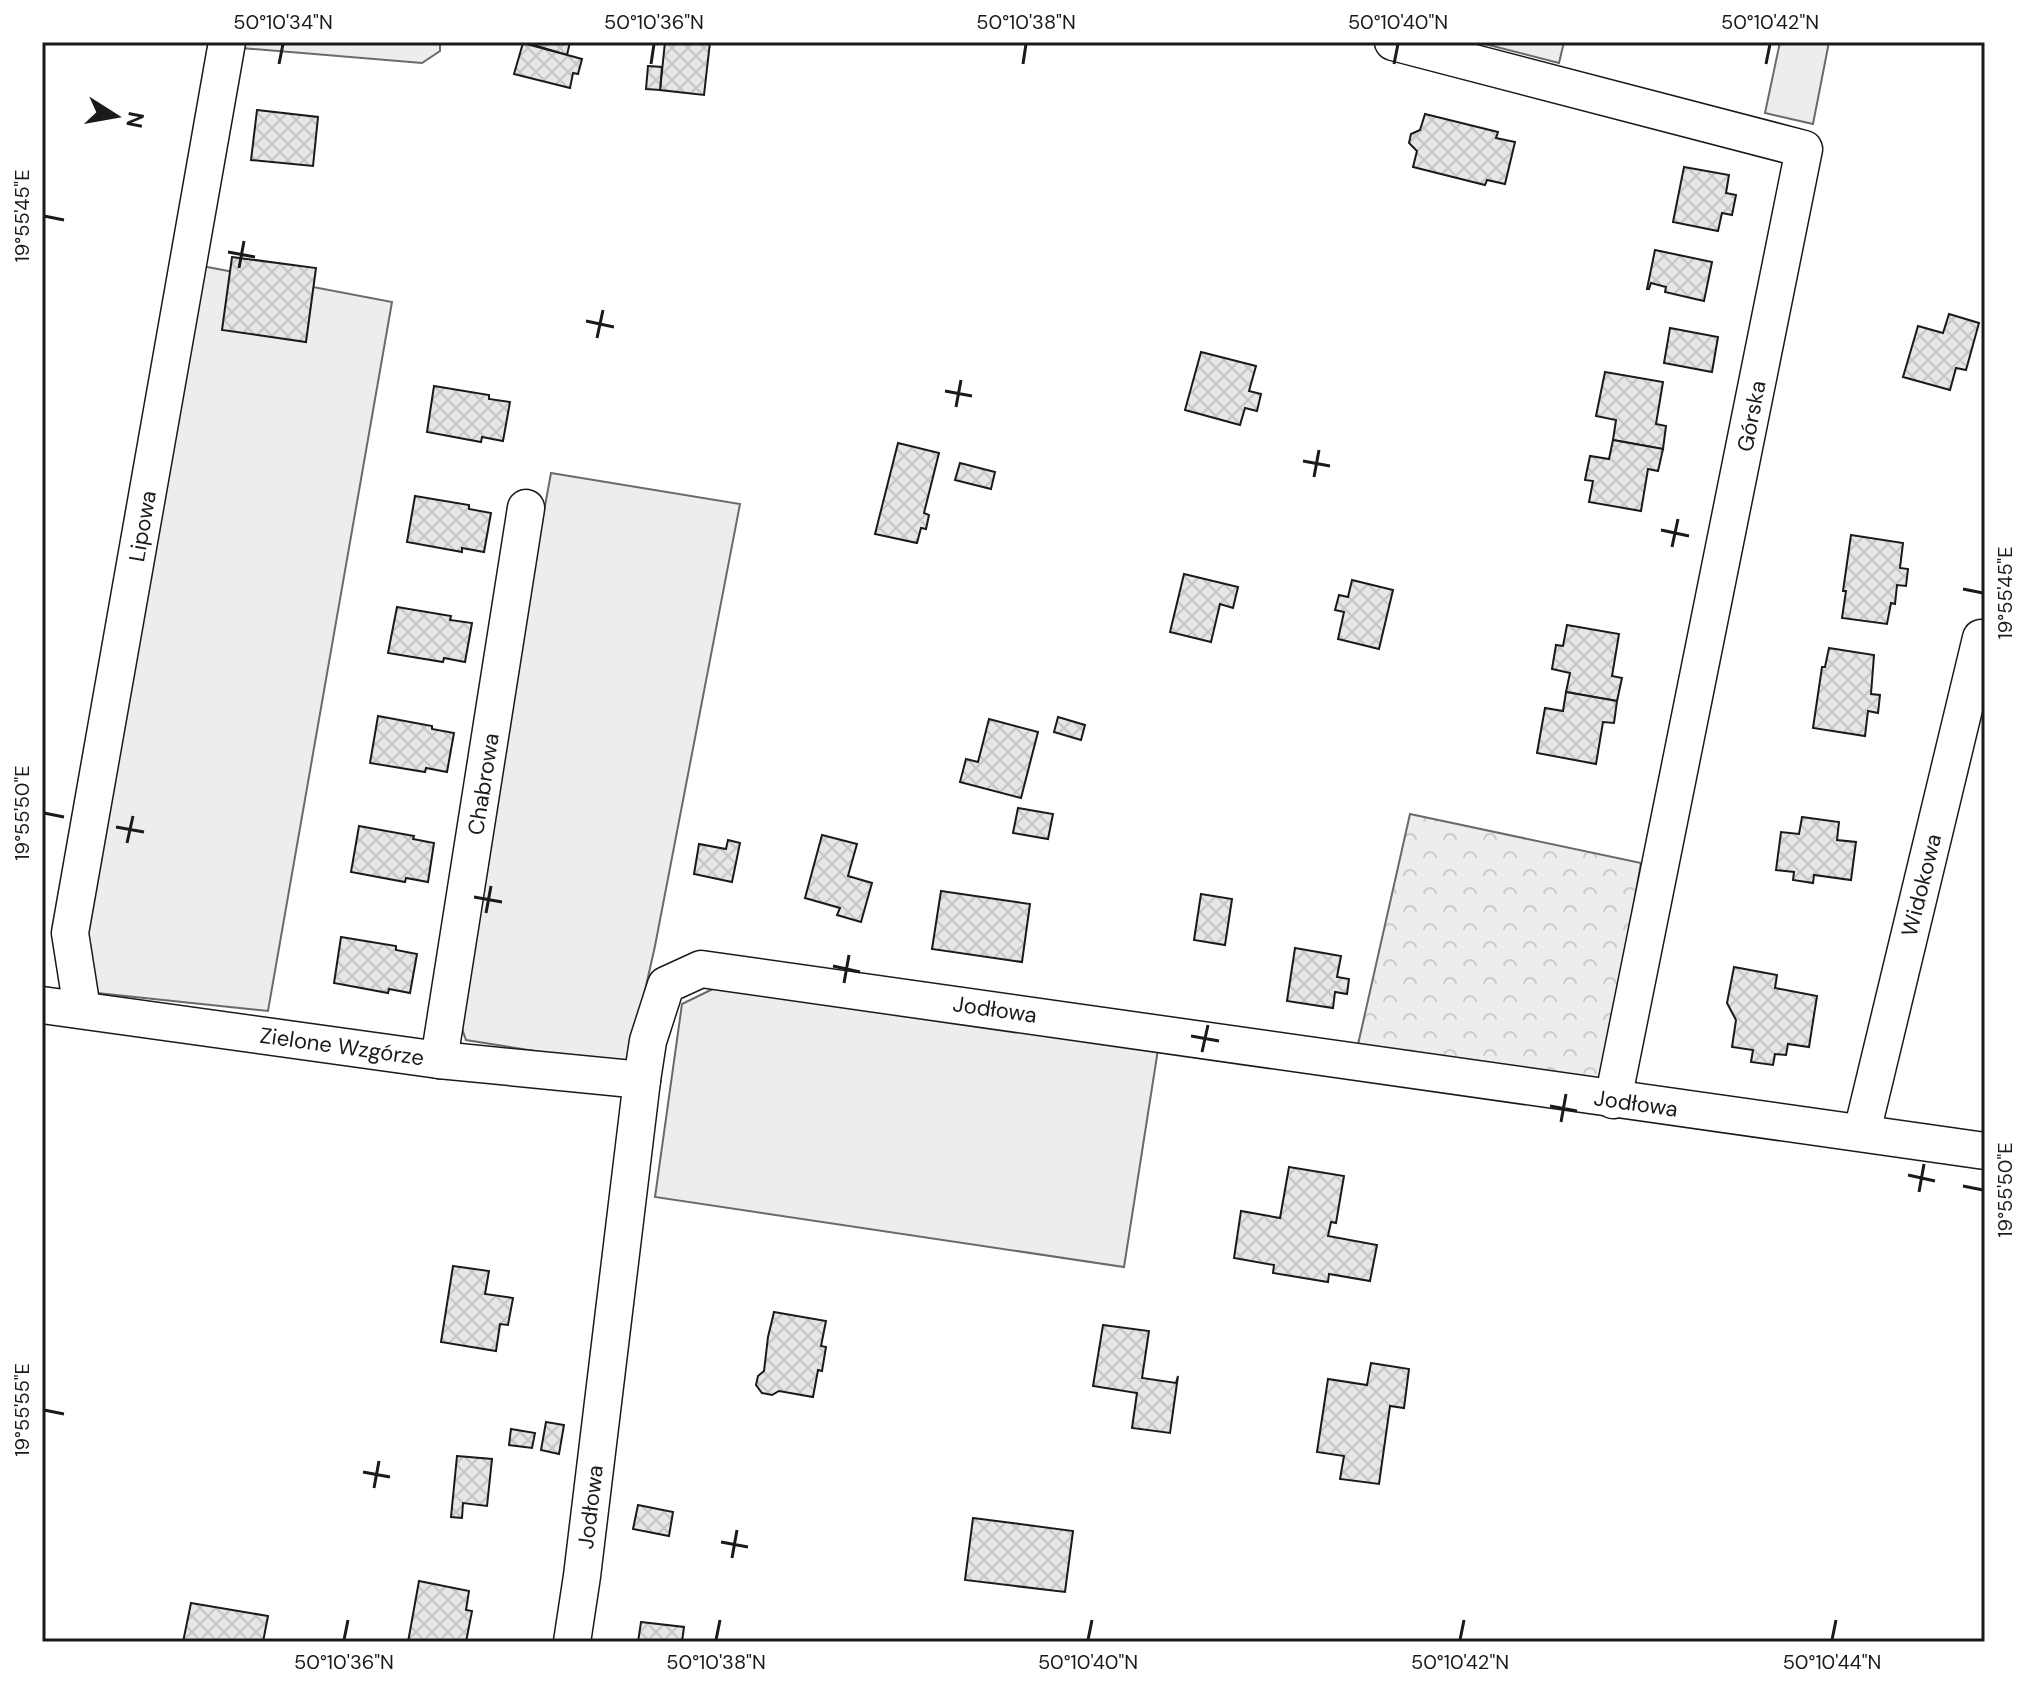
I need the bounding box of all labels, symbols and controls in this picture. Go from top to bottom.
text: 50°10'34"N [233,9,333,35]
text: 50°10'36"N [604,9,704,35]
text: 50°10'38"N [976,9,1076,35]
text: 50°10'40"N [1348,9,1448,35]
text: 50°10'42"N [1721,9,1819,35]
north arrow [76,76,156,156]
text: N [119,109,151,130]
text: 19°55'45"E [9,170,35,262]
street label: Górska [1730,378,1773,454]
street label: Lipowa [122,488,163,564]
text: 19°55'45"E [1992,547,2018,639]
street label: Chabrowa [461,731,506,837]
text: 19°55'50"E [9,765,35,861]
street label: Widokowa [1895,831,1948,939]
street label: Jodłowa [951,989,1039,1030]
street label: Zielone Wzgórze [258,1021,426,1072]
street label: Jodłowa [1592,1083,1680,1124]
text: 19°55'50"E [1992,1142,2018,1238]
text: 19°55'55"E [9,1363,35,1457]
street label: Jodłowa [571,1463,610,1551]
text: 50°10'36"N [294,1649,394,1675]
text: 50°10'38"N [666,1649,766,1675]
text: 50°10'40"N [1038,1649,1138,1675]
text: 50°10'42"N [1411,1649,1509,1675]
text: 50°10'44"N [1783,1649,1881,1675]

